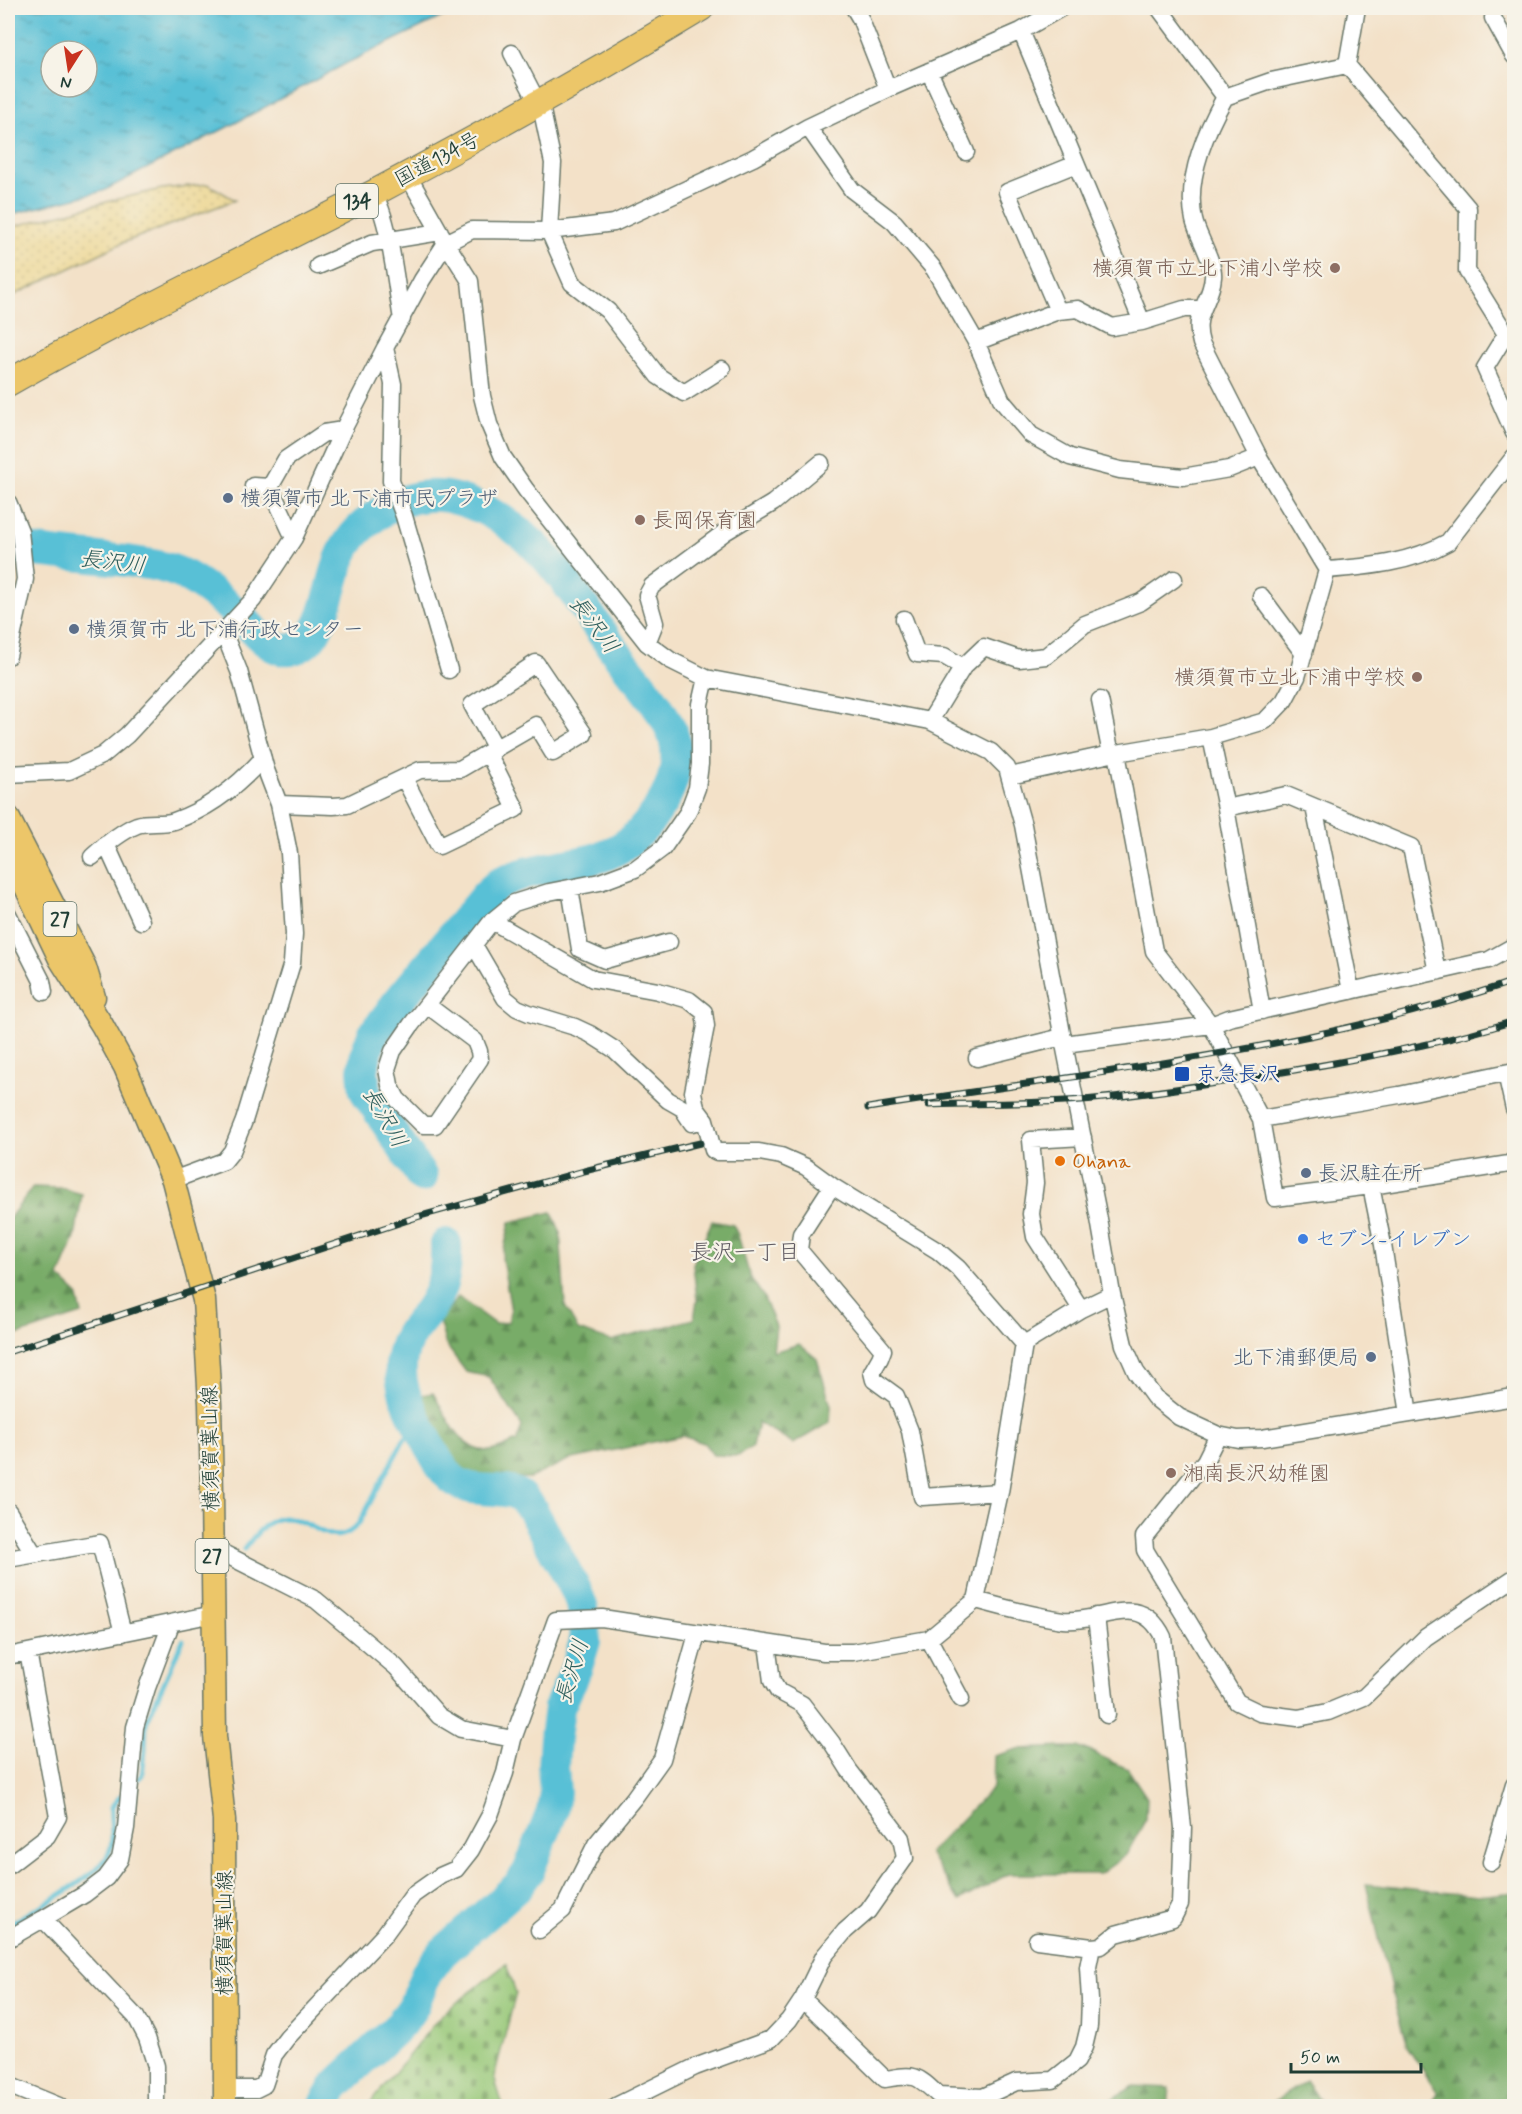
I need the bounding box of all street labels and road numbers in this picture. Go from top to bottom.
street label: 国道134号 [390,126,485,194]
road number: 134 [336,184,378,218]
road number: 27 [44,902,76,936]
street label: 横須賀葉山線 [196,1385,226,1511]
road number: 27 [196,1539,228,1573]
street label: 横須賀葉山線 [211,1870,239,1996]

